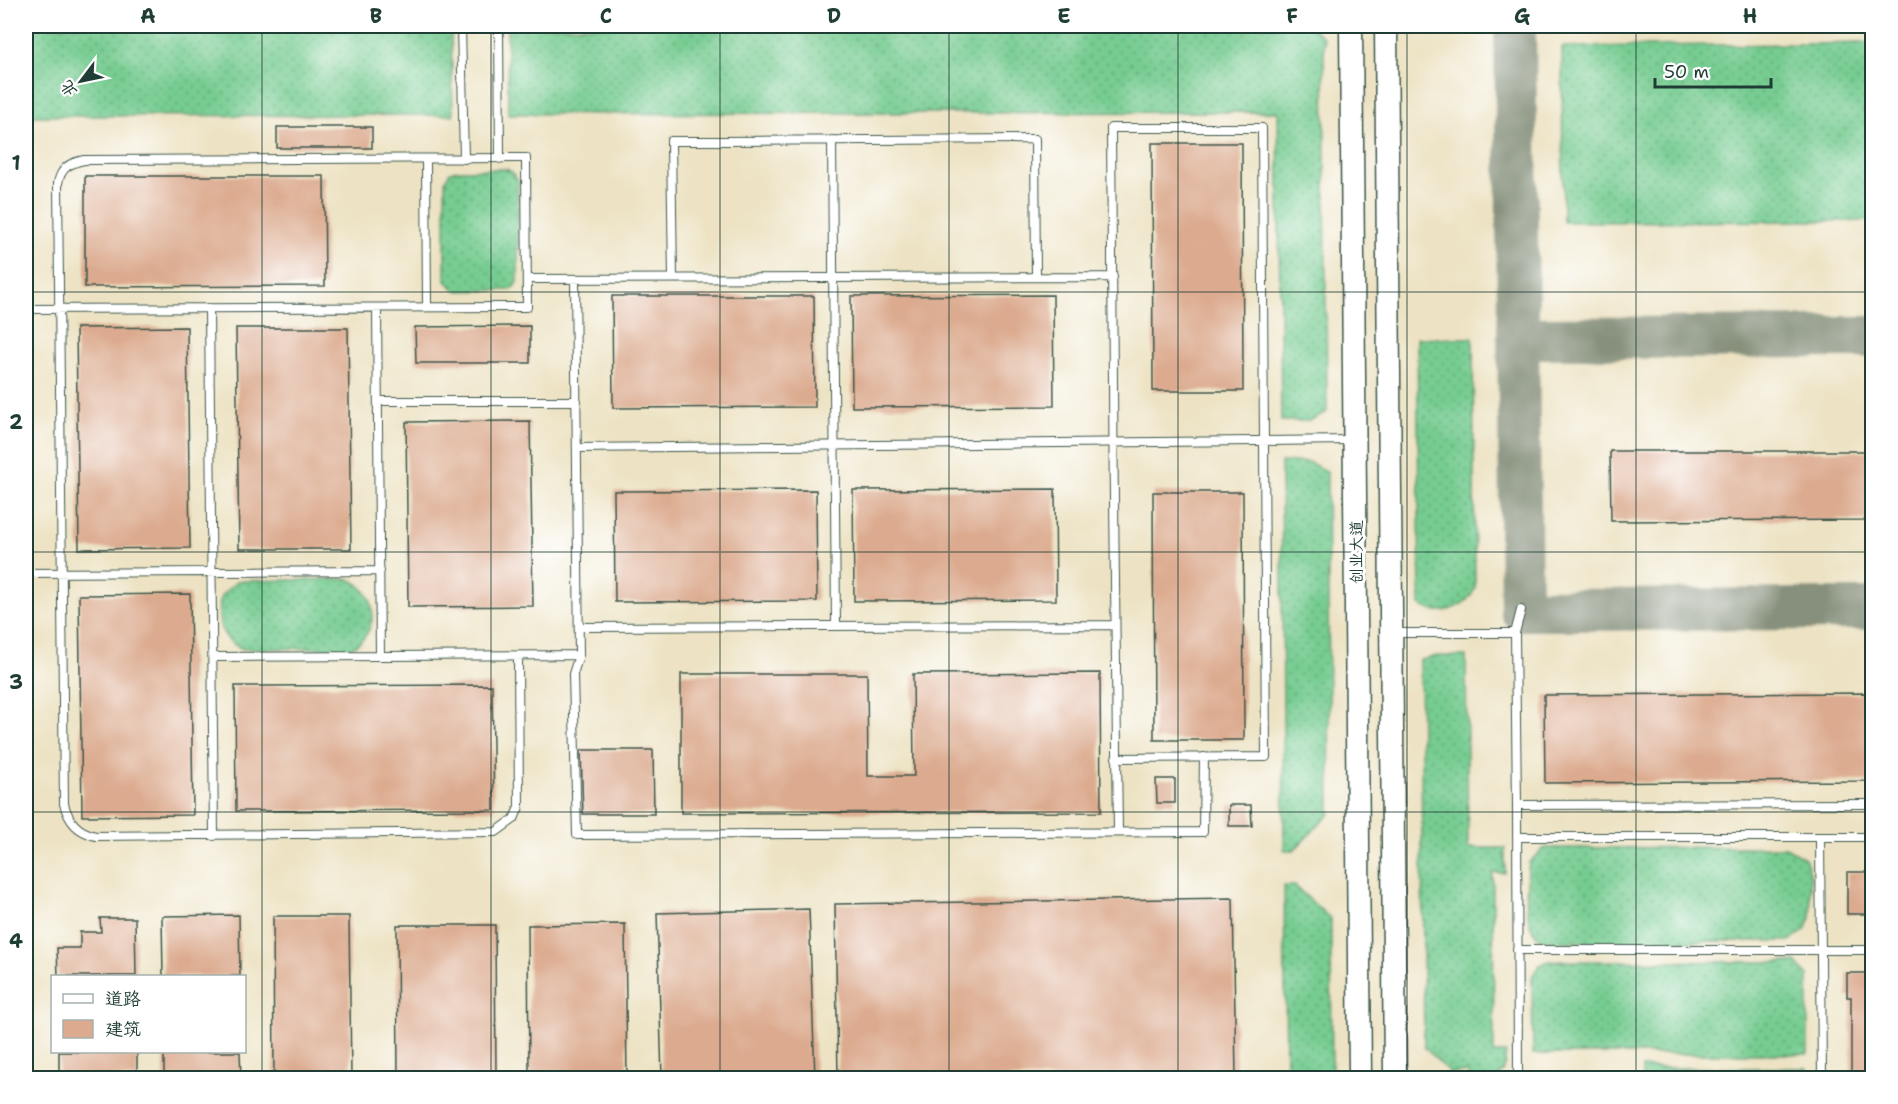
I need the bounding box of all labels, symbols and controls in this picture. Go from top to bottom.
text: A [140,3,156,29]
text: B [370,3,382,29]
text: C [600,3,612,29]
text: D [827,3,841,29]
text: E [1057,3,1071,29]
text: F [1286,3,1298,29]
text: G [1514,3,1530,29]
text: H [1743,3,1757,29]
north arrow [51,51,111,111]
scale bar [1655,51,1770,89]
text: 50 m [1664,60,1709,84]
text: 北 [56,76,82,101]
text: 1 [11,150,21,176]
text: 2 [9,409,23,435]
street label: 创业大道 [1346,520,1367,584]
text: 3 [9,669,23,695]
text: 4 [9,928,23,954]
legend [51,975,246,1053]
text: 道路 [105,987,141,1011]
text: 建筑 [105,1017,141,1041]

